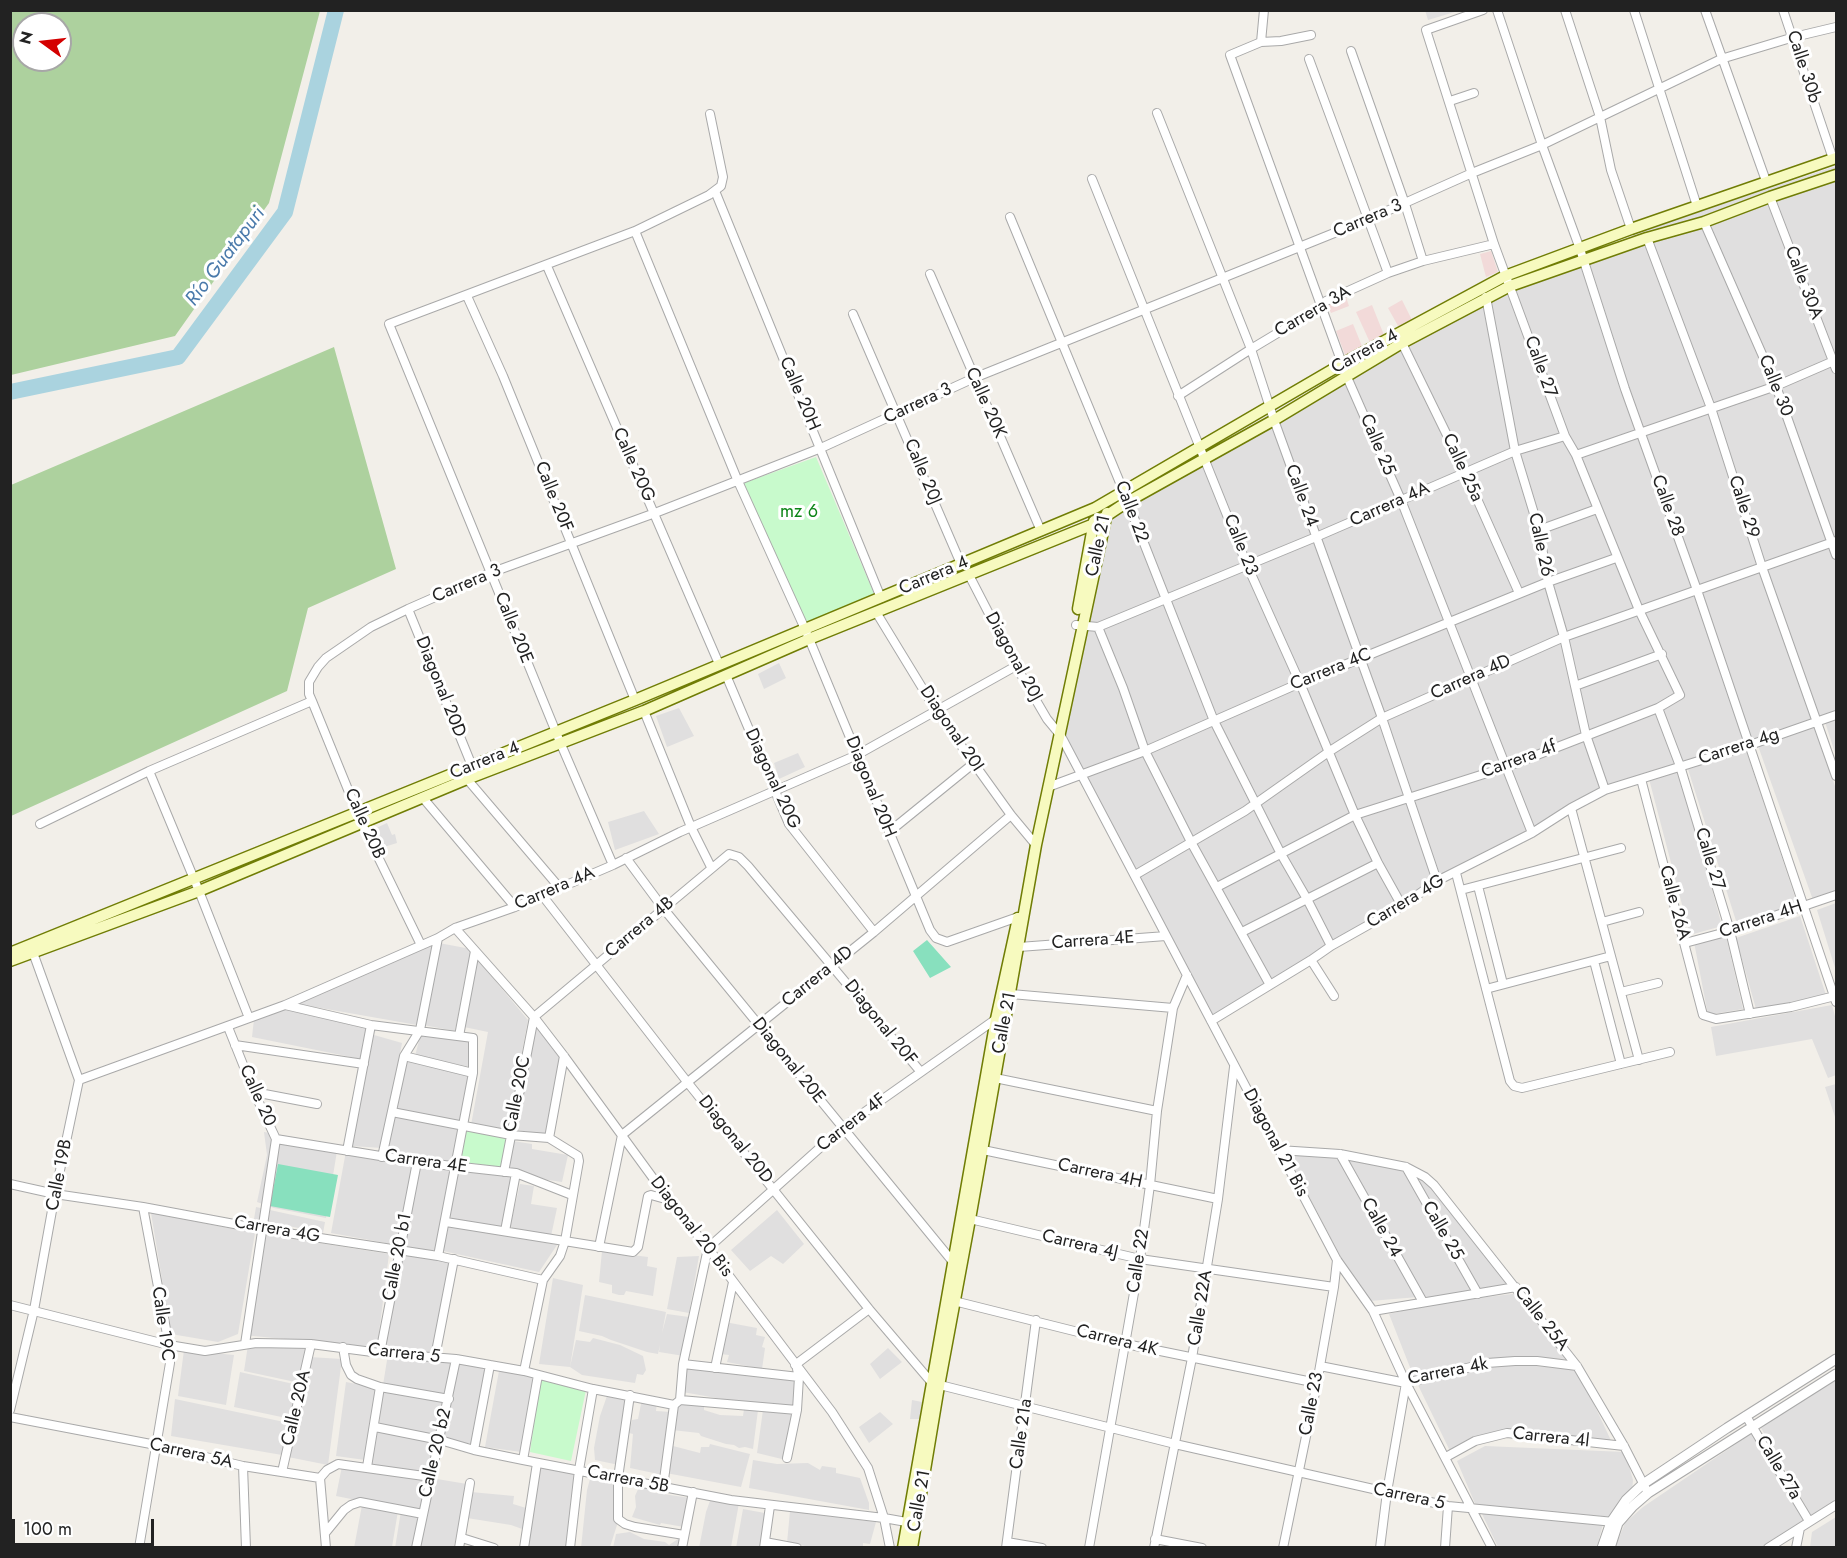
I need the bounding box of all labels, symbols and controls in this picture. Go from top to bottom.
north arrow [12,12,72,72]
street label: Calle 30b [1781,28,1825,106]
text: N [13,29,39,47]
street label: Carrera 3 [1330,195,1406,243]
water label: Río Guatapuri [181,203,271,311]
street label: Calle 30A [1779,243,1827,323]
street label: Carrera 3A [1271,282,1355,342]
street label: Carrera 4 [1328,325,1402,379]
street label: Calle 27 [1519,333,1561,401]
street label: Calle 30 [1753,352,1797,420]
street label: Calle 20H [774,354,824,434]
street label: Calle 20K [960,364,1010,442]
street label: Carrera 3 [881,379,955,429]
street label: Calle 25 [1354,411,1400,479]
street label: Calle 20G [607,425,659,505]
street label: Calle 25a [1437,430,1487,506]
street label: Calle 20J [899,436,945,508]
street label: Calle 20F [529,459,577,535]
street label: Calle 24 [1280,462,1322,530]
street label: Calle 28 [1646,472,1688,540]
street label: Calle 29 [1723,473,1763,541]
street label: Calle 22 [1109,478,1153,546]
street label: Carrera 4A [1347,478,1433,532]
park label: mz 6 [780,502,818,524]
street label: Calle 23 [1218,511,1262,579]
street label: Calle 26 [1523,511,1557,579]
street label: Calle 21 [1082,513,1116,579]
street label: Carrera 4 [896,552,972,600]
street label: Carrera 3 [429,560,505,608]
street label: Calle 20E [489,589,537,667]
street label: Diagonal 20J [980,609,1046,705]
street label: Diagonal 20D [410,634,470,740]
street label: Carrera 4C [1287,644,1375,696]
street label: Carrera 4D [1428,651,1514,705]
street label: Diagonal 20I [914,682,988,776]
street label: Carrera 4g [1696,724,1782,770]
street label: Diagonal 20G [739,725,805,833]
street label: Diagonal 20H [840,733,900,841]
street label: Carrera 4f [1479,736,1559,784]
street label: Carrera 4 [447,737,523,785]
street label: Calle 20B [339,785,389,863]
street label: Calle 27 [1689,825,1729,893]
street label: Carrera 4A [512,862,598,916]
street label: Calle 26A [1654,863,1694,943]
street label: Carrera 4G [1363,870,1449,934]
street label: Carrera 4B [601,893,679,963]
street label: Carrera 4H [1717,896,1805,944]
street label: Carrera 4E [1051,927,1135,955]
street label: Carrera 4D [778,942,858,1012]
street label: Diagonal 20F [839,976,921,1070]
street label: Calle 21 [988,990,1022,1056]
street label: Diagonal 20E [747,1014,829,1108]
street label: Calle 20C [500,1054,536,1134]
street label: Calle 20 [234,1062,280,1130]
street label: Diagonal 21 Bis [1238,1085,1312,1201]
street label: Carrera 4F [813,1089,891,1157]
street label: Diagonal 20D [693,1092,777,1188]
street label: Calle 19B [42,1137,78,1213]
street label: Carrera 4E [383,1146,469,1178]
street label: Carrera 4H [1056,1155,1144,1193]
street label: Diagonal 20 Bis [645,1172,737,1282]
street label: Calle 24 [1356,1194,1406,1262]
street label: Calle 25 [1417,1198,1467,1264]
street label: Calle 20 b1 [379,1211,417,1303]
street label: Carrera 4G [232,1212,322,1248]
street label: Carrera 4J [1040,1226,1120,1264]
street label: Calle 22 [1123,1227,1155,1295]
street label: Calle 22A [1184,1269,1218,1347]
street label: Calle 25A [1509,1282,1573,1356]
street label: Calle 19C [146,1285,178,1363]
street label: Carrera 4K [1074,1320,1160,1362]
street label: Carrera 5 [367,1339,441,1369]
street label: Carrera 4k [1406,1354,1490,1390]
street label: Calle 20A [278,1368,316,1448]
street label: Calle 23 [1295,1371,1329,1437]
street label: Calle 21a [1006,1397,1038,1471]
street label: Calle 20 b2 [415,1406,457,1500]
street label: Carrera 4l [1511,1423,1591,1453]
street label: Calle 27a [1751,1432,1805,1504]
street label: Carrera 5A [147,1434,235,1474]
street label: Carrera 5B [585,1462,671,1498]
street label: Calle 21 [904,1468,936,1534]
street label: Carrera 5 [1371,1479,1447,1515]
scale bar [15,1507,158,1545]
text: 100 m [23,1516,72,1542]

